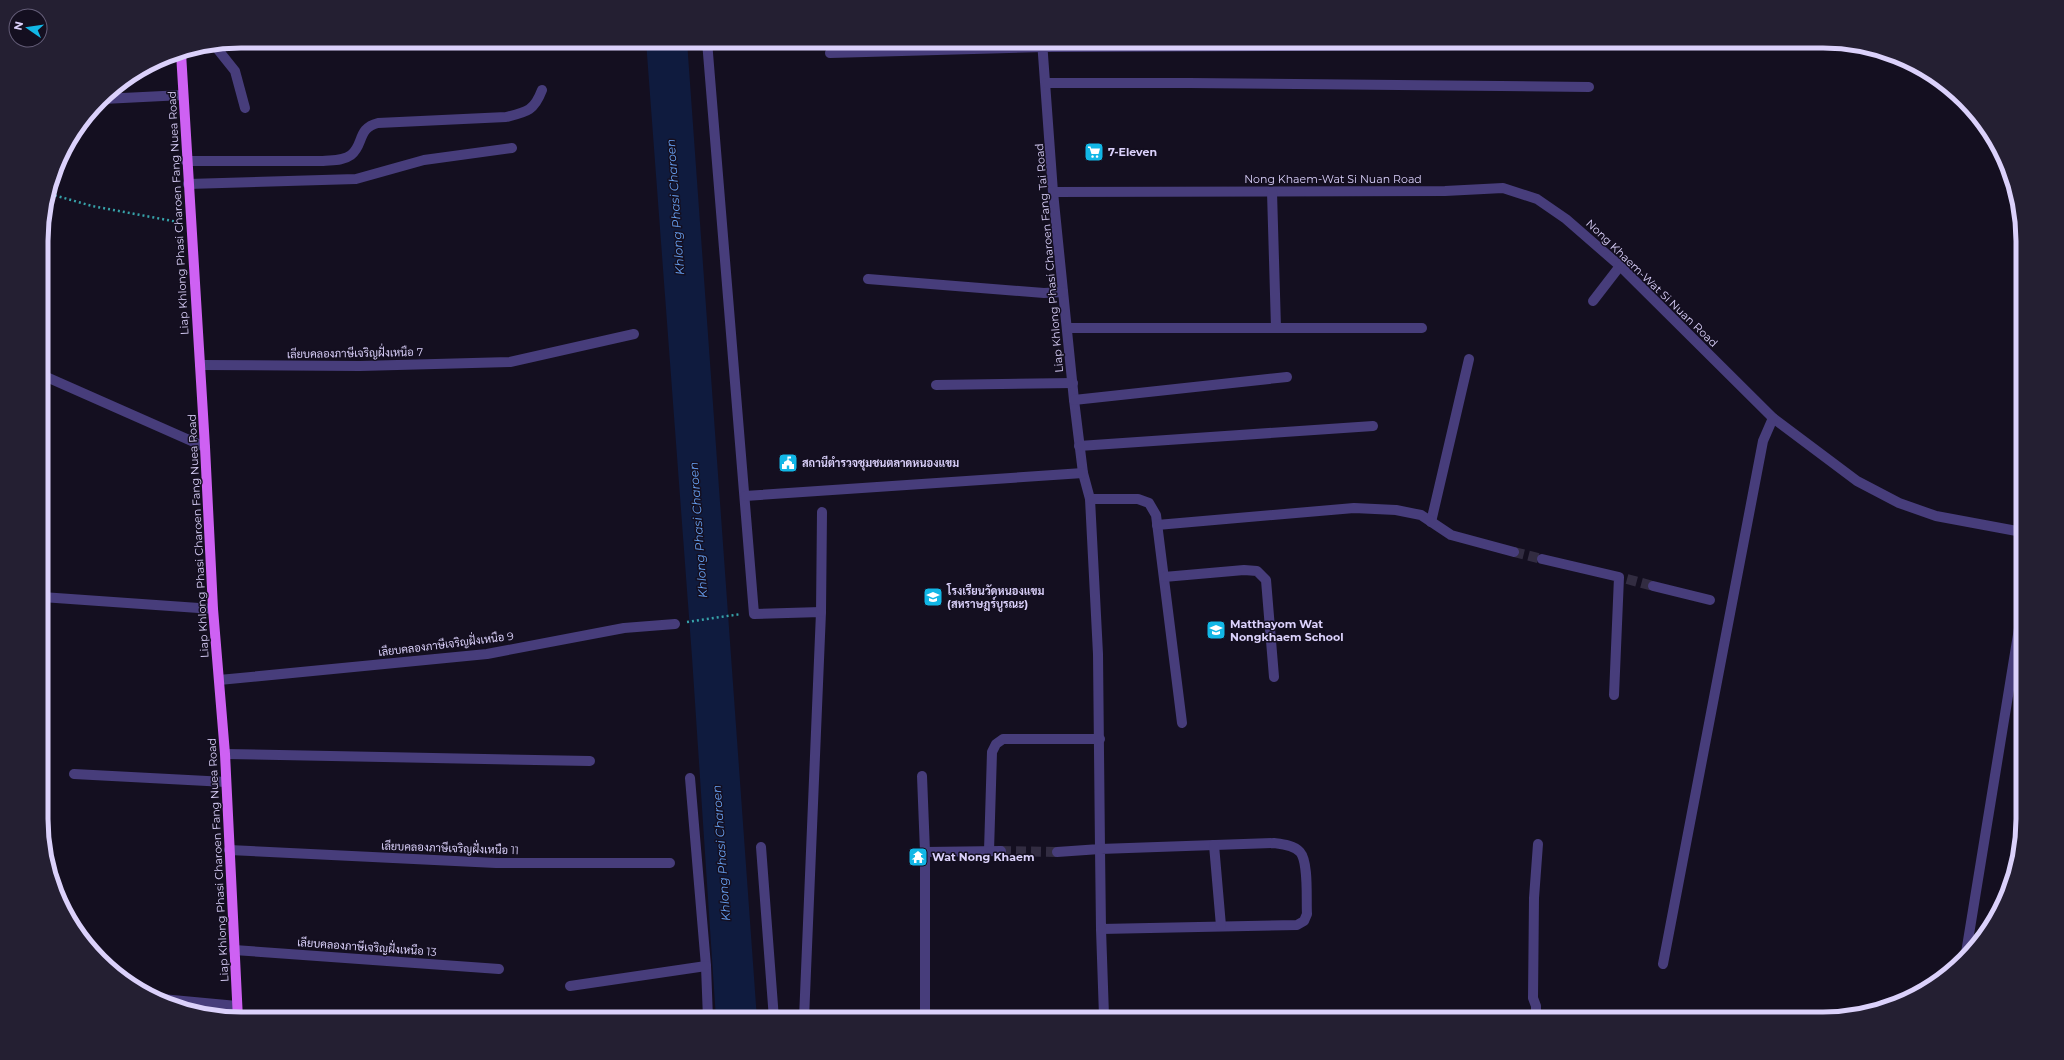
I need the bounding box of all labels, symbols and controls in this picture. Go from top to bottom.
north arrow [8,8,48,48]
text: N [10,20,26,32]
street label: Liap Khlong Phasi Charoen Fang Nuea Road [165,91,191,335]
water label: Khlong Phasi Charoen [663,138,687,276]
supermarket icon: 7-Eleven [1083,141,1105,163]
street label: Liap Khlong Phasi Charoen Fang Tai Road [1032,143,1066,373]
place label: 7-Eleven [1108,145,1157,159]
street label: Nong Khaem-Wat Si Nuan Road [1244,172,1422,186]
street label: Nong Khaem-Wat Si Nuan Road [1583,216,1721,350]
street label: เลียบคลองภาษีเจริญฝั่งเหนือ 7 [287,341,423,361]
street label: Liap Khlong Phasi Charoen Fang Nuea Road [185,414,211,658]
public building icon: สถานีตำรวจชุมชนตลาดหนองแขม [777,452,799,474]
place label: สถานีตำรวจชุมชนตลาดหนองแขม [802,455,959,471]
water label: Khlong Phasi Charoen [686,461,710,599]
place label: โรงเรียนวัดหนองแขม (สหราษฎร์บูรณะ) [946,583,1044,612]
school or university icon: โรงเรียนวัดหนองแขม (สหราษฎร์บูรณะ) [922,586,944,608]
place label: Matthayom Wat Nongkhaem School [1230,617,1344,644]
school or university icon: Matthayom Wat Nongkhaem School [1205,619,1227,641]
street label: เลียบคลองภาษีเจริญฝั่งเหนือ 9 [377,625,515,659]
street label: Liap Khlong Phasi Charoen Fang Nuea Road [205,738,231,982]
water label: Khlong Phasi Charoen [709,784,733,922]
street label: เลียบคลองภาษีเจริญฝั่งเหนือ 11 [381,835,519,857]
temple icon: Wat Nong Khaem [907,846,929,868]
place label: Wat Nong Khaem [932,850,1034,864]
street label: เลียบคลองภาษีเจริญฝั่งเหนือ 13 [297,931,438,959]

